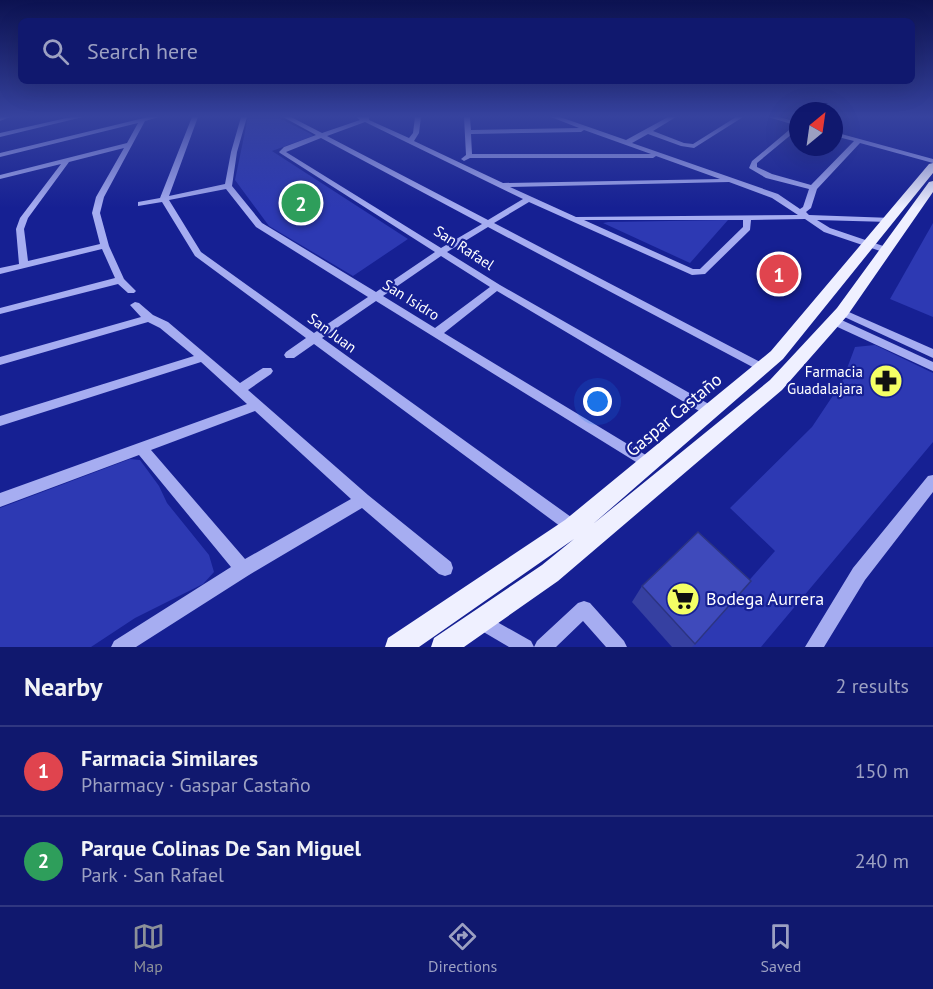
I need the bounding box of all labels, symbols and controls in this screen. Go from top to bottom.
search box [18,18,915,84]
icon: search [39,35,72,68]
text: Search here [87,37,198,65]
north arrow [789,102,843,156]
pin: 2 [282,180,320,226]
street label: San Rafael [431,221,499,274]
pin: 1 [760,252,798,296]
street label: San Isidro [379,275,443,324]
street label: San Juan [304,309,360,357]
place label: Farmacia Guadalajara [787,362,863,398]
pharmacy icon: Farmacia Guadalajara [868,363,904,399]
street label: Gaspar Castaño [621,368,726,461]
your location [583,387,612,416]
supermarket icon: Bodega Aurrera [665,581,701,617]
place label: Bodega Aurrera [706,587,824,610]
text: Nearby [24,670,102,703]
text: 2 results [836,673,909,699]
text: Farmacia Similares [81,744,258,772]
text: 1 [38,758,49,784]
text: 150 m [855,758,909,784]
text: Pharmacy · Gaspar Castaño [81,772,311,798]
text: Parque Colinas De San Miguel [81,834,361,862]
text: 2 [38,848,49,874]
text: 240 m [855,848,909,874]
text: Park · San Rafael [81,862,224,888]
tab: Map [132,920,165,976]
tab: Directions [428,920,497,976]
tab: Saved [761,920,801,976]

